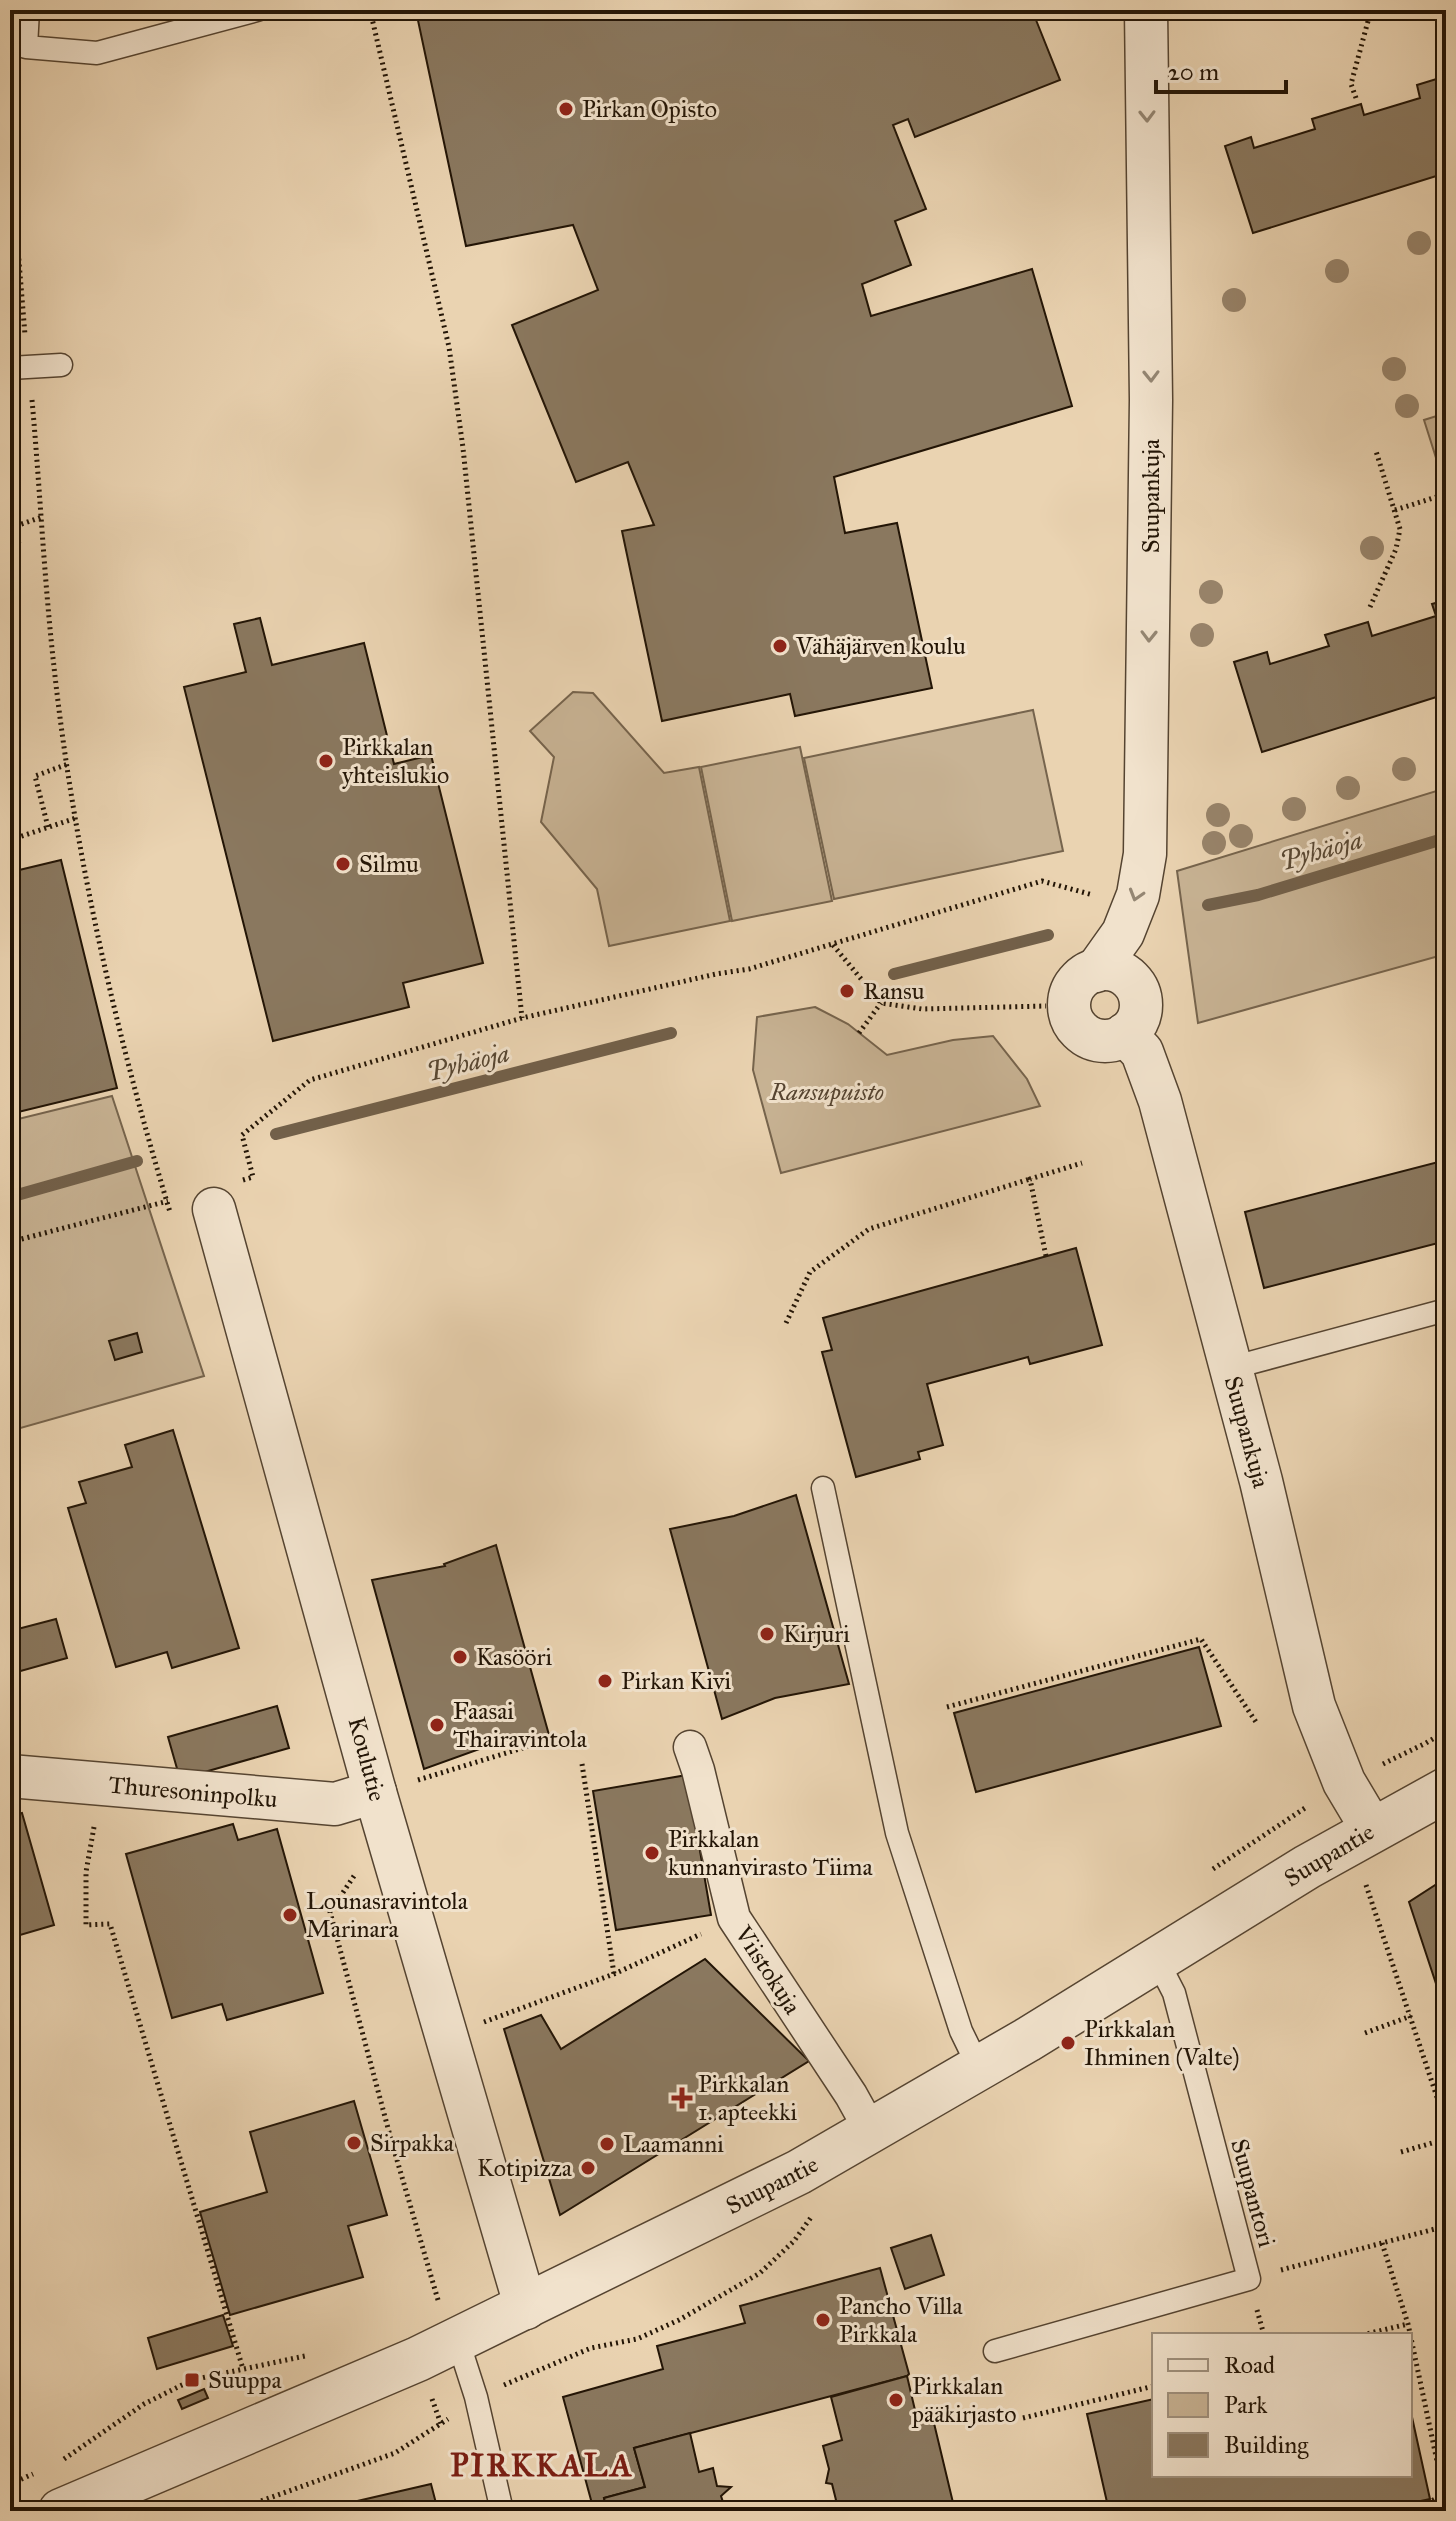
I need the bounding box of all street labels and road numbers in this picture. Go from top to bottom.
street label: Suupankuja [1136,438,1166,553]
street label: Suupankuja [1218,1373,1277,1492]
street label: Koulutie [341,1714,393,1804]
street label: Thuresoninpolku [107,1770,279,1814]
street label: Suupantie [1279,1817,1379,1893]
street label: Viistokuja [728,1919,808,2020]
street label: Suupantori [1224,2136,1282,2251]
street label: Suupantie [721,2149,823,2221]

